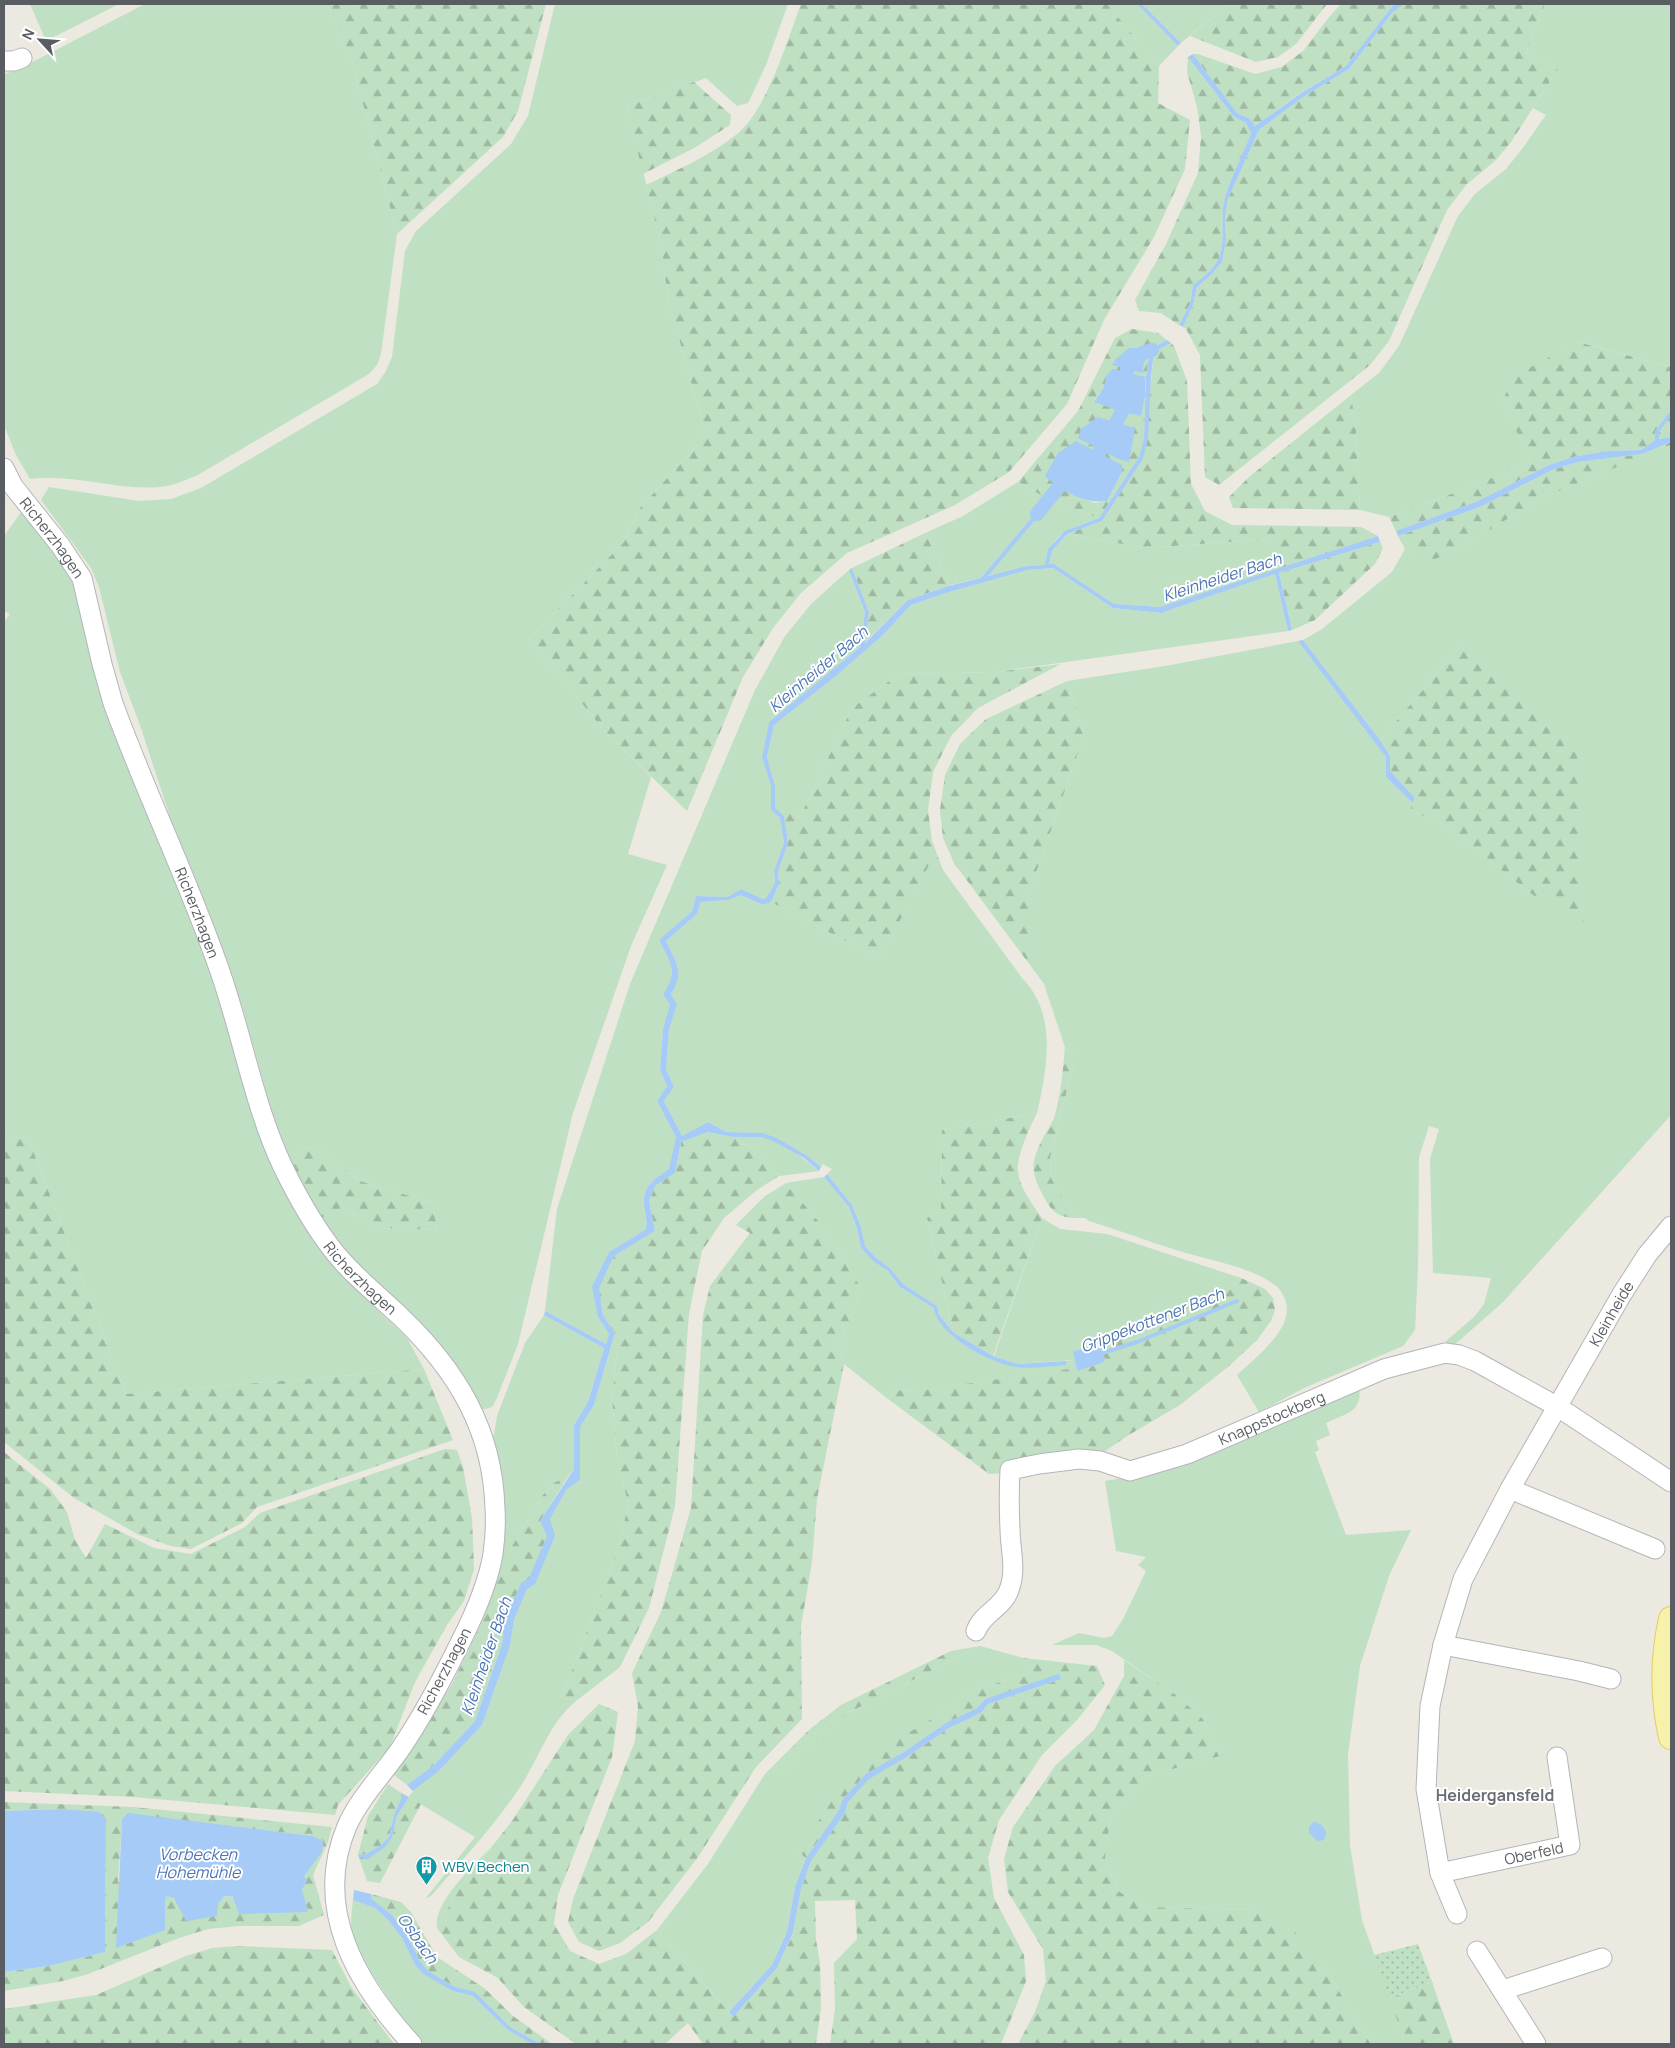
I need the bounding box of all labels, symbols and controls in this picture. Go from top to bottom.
north arrow [15,15,65,65]
text: N [17,25,39,43]
street label: Richerzhagen [15,493,90,582]
water label: Kleinheider Bach [1160,547,1284,607]
water label: Kleinheider Bach [764,621,873,717]
street label: Richerzhagen [170,864,225,961]
street label: Richerzhagen [319,1237,402,1319]
street label: Kleinheide [1584,1276,1638,1350]
water label: Grippekottener Bach [1077,1282,1227,1358]
street label: Knappstockberg [1215,1385,1328,1450]
water label: Kleinheider Bach [456,1594,517,1718]
street label: Richerzhagen [412,1624,476,1718]
district label: Heidergansfeld [1436,1784,1554,1806]
street label: Oberfeld [1502,1836,1565,1869]
water label: Vorbecken Hohemühle [156,1843,242,1883]
building icon: WBV Bechen [414,1854,438,1885]
place label: WBV Bechen [442,1856,530,1877]
water label: Osbach [393,1908,444,1968]

